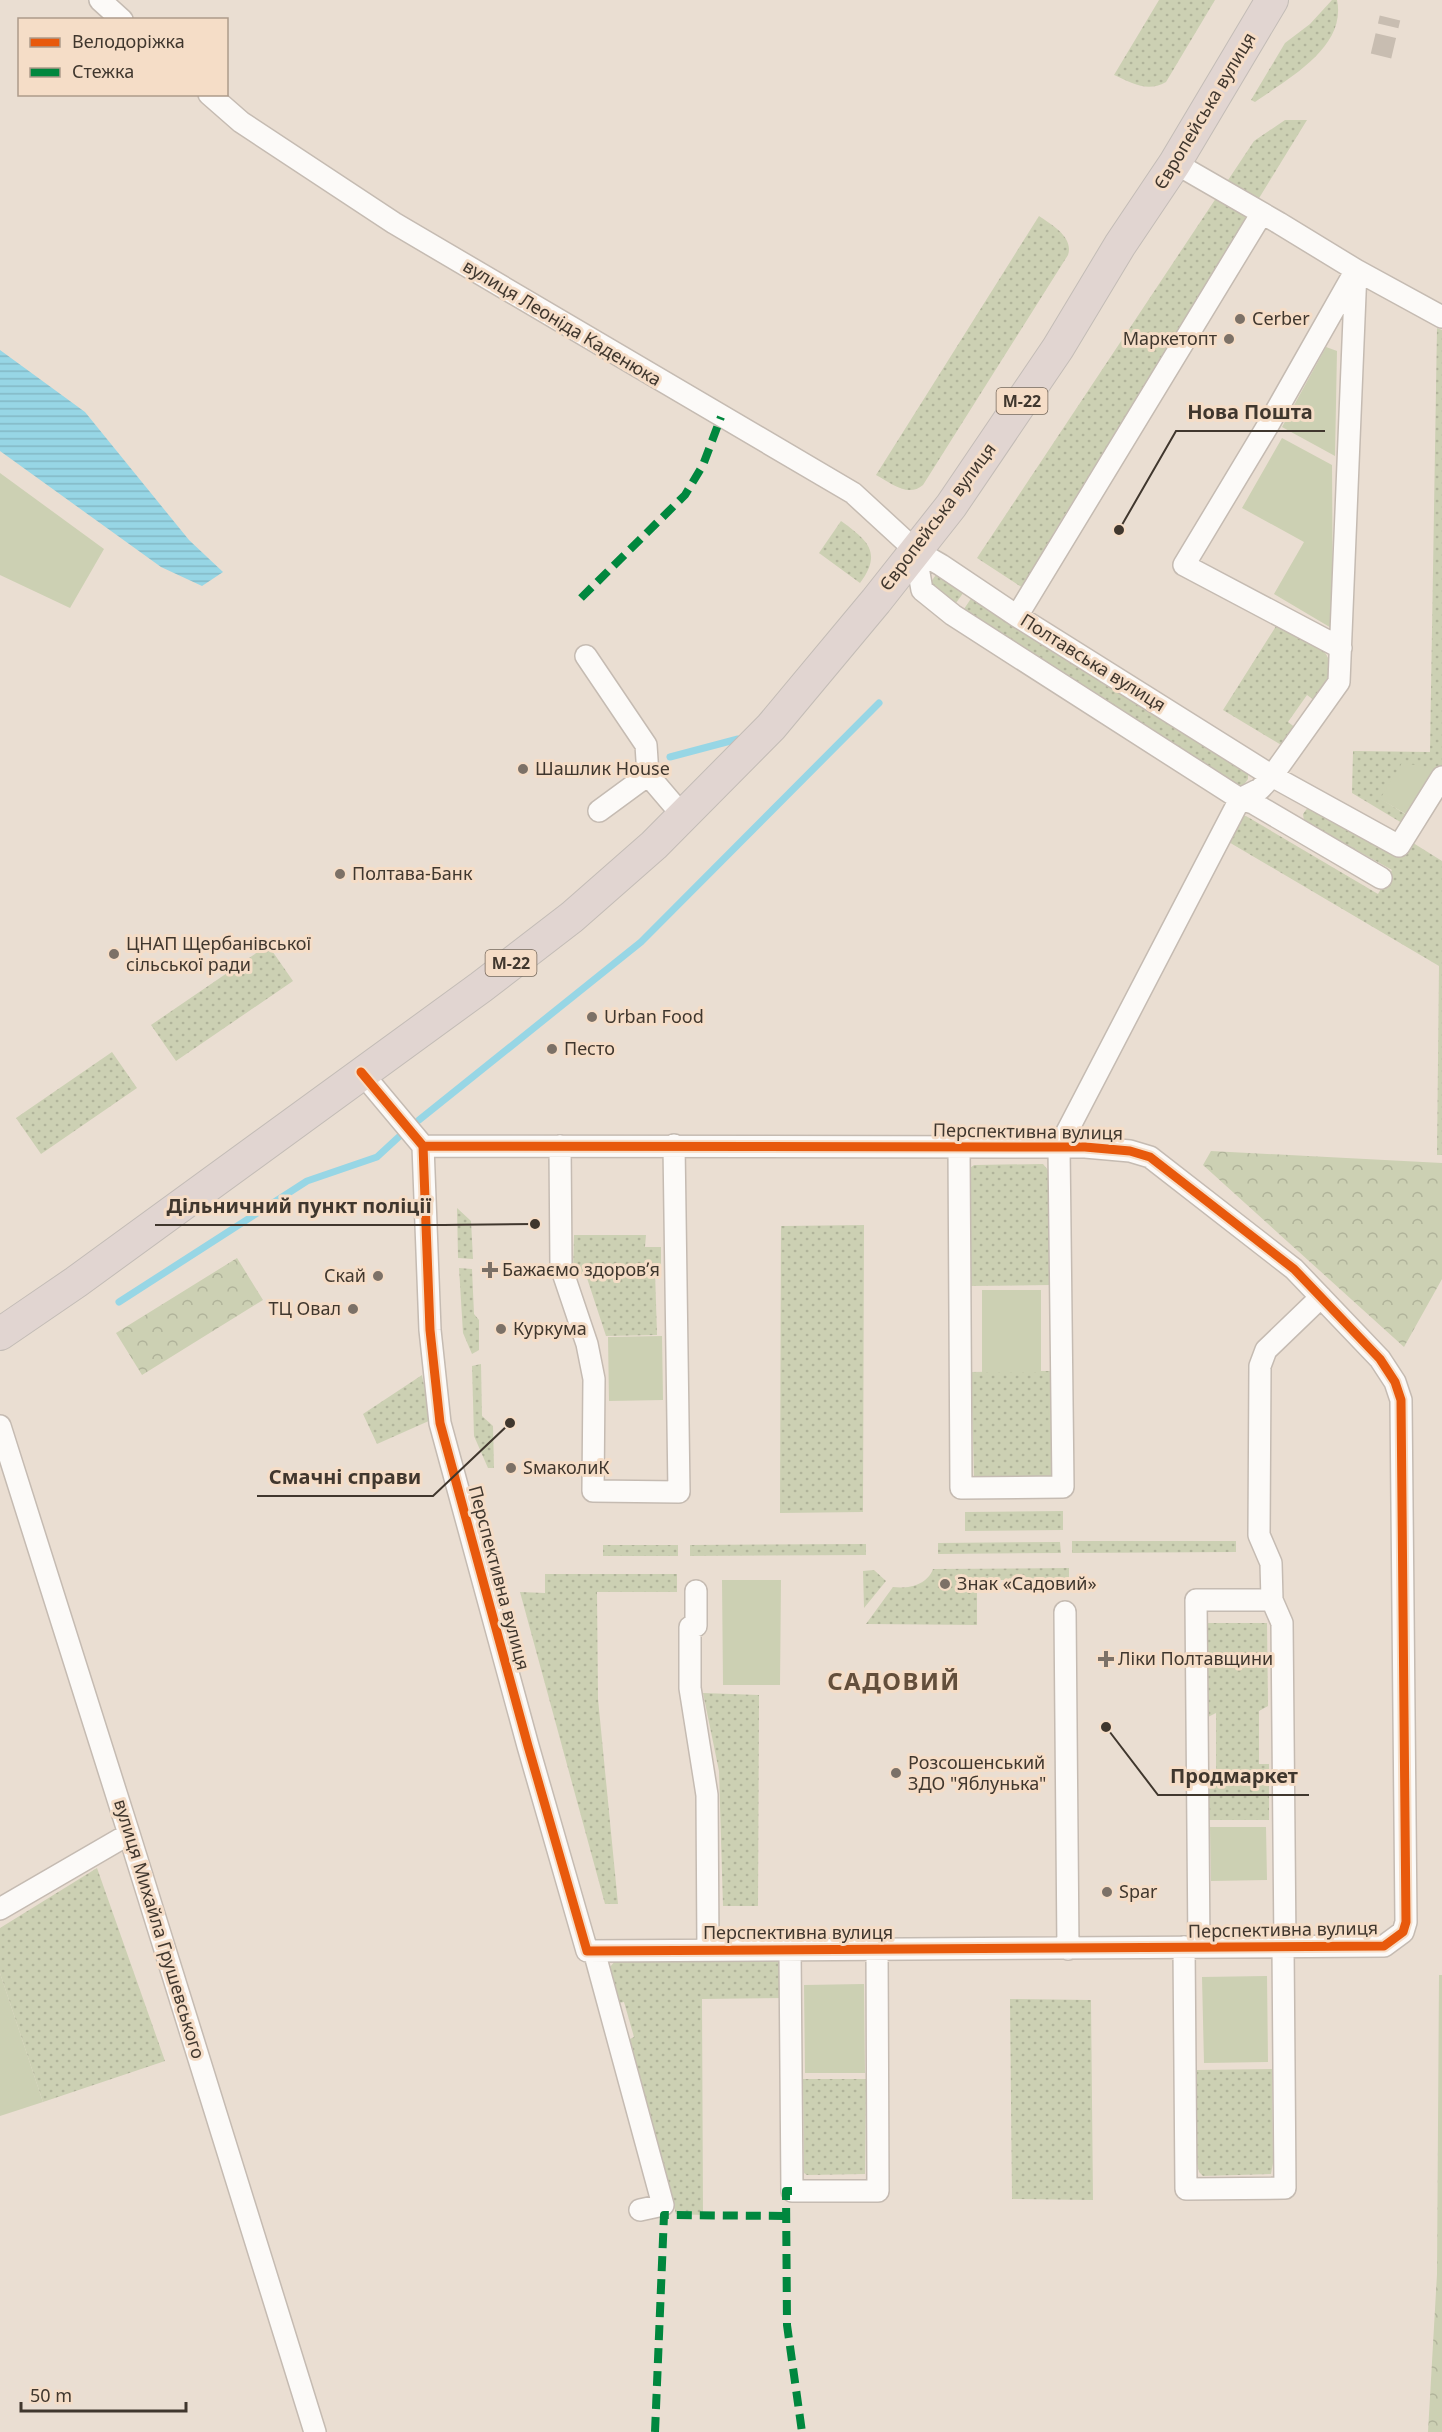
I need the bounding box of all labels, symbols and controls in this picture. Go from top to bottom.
legend [18,18,228,96]
street label: Європейська вулиця [1148,27,1261,193]
text: Велодоріжка [72,29,185,53]
text: Стежка [72,59,134,83]
street label: вулиця Леоніда Каденюка [459,253,666,391]
place label: Cerber [1252,306,1310,330]
marker: Cerber [1233,312,1247,326]
place label: Маркетопт [1123,326,1218,350]
marker: Маркетопт [1222,332,1236,346]
road number: М-22 [996,388,1048,414]
callout: Нова Пошта [1176,393,1325,431]
text: Нова Пошта [1187,398,1313,425]
street label: Європейська вулиця [874,438,1001,595]
street label: Полтавська вулиця [1016,608,1171,717]
place label: Шашлик House [535,756,670,780]
marker: Шашлик House [516,762,530,776]
place label: Полтава-Банк [352,861,473,885]
marker: Полтава-Банк [333,867,347,881]
place label: ЦНАП Щербанівської сільської ради [126,931,312,976]
marker: ЦНАП Щербанівської сільської ради [107,947,121,961]
road number: М-22 [486,950,536,976]
place label: Urban Food [604,1004,704,1028]
marker: Urban Food [585,1010,599,1024]
place label: Песто [564,1036,615,1060]
marker: Песто [545,1042,559,1056]
street label: Перспективна вулиця [933,1117,1123,1145]
callout: Дільничний пункт поліції [155,1187,444,1225]
text: Дільничний пункт поліції [167,1192,431,1219]
place label: Бажаємо здоровʼя [502,1257,660,1281]
place label: Скай [324,1263,366,1287]
marker: Бажаємо здоровʼя [483,1263,497,1277]
marker: Скай [371,1269,385,1283]
place label: ТЦ Овал [269,1296,341,1320]
marker: ТЦ Овал [346,1302,360,1316]
place label: Куркума [513,1316,587,1340]
marker: Куркума [494,1322,508,1336]
place label: SмаколиК [523,1455,610,1479]
callout: Смачні справи [257,1458,433,1496]
marker: SмаколиК [504,1461,518,1475]
text: Смачні справи [269,1463,421,1490]
street label: Перспективна вулиця [464,1483,536,1673]
place label: Знак «Садовий» [957,1571,1097,1595]
marker: Знак «Садовий» [938,1577,952,1591]
place label: Ліки Полтавщини [1118,1646,1273,1670]
marker: Ліки Полтавщини [1099,1652,1113,1666]
district label: САДОВИЙ [827,1664,961,1697]
place label: Розсошенський ЗДО "Яблунька" [908,1750,1046,1795]
callout: Продмаркет [1158,1757,1309,1795]
text: Продмаркет [1170,1762,1298,1789]
marker: Розсошенський ЗДО "Яблунька" [889,1766,903,1780]
street label: вулиця Михайла Грушевського [109,1796,211,2061]
place label: Spar [1119,1879,1158,1903]
marker: Spar [1100,1885,1114,1899]
street label: Перспективна вулиця [1188,1915,1378,1943]
street label: Перспективна вулиця [703,1920,893,1944]
scale bar [21,2375,186,2413]
text: 50 m [30,2383,72,2407]

